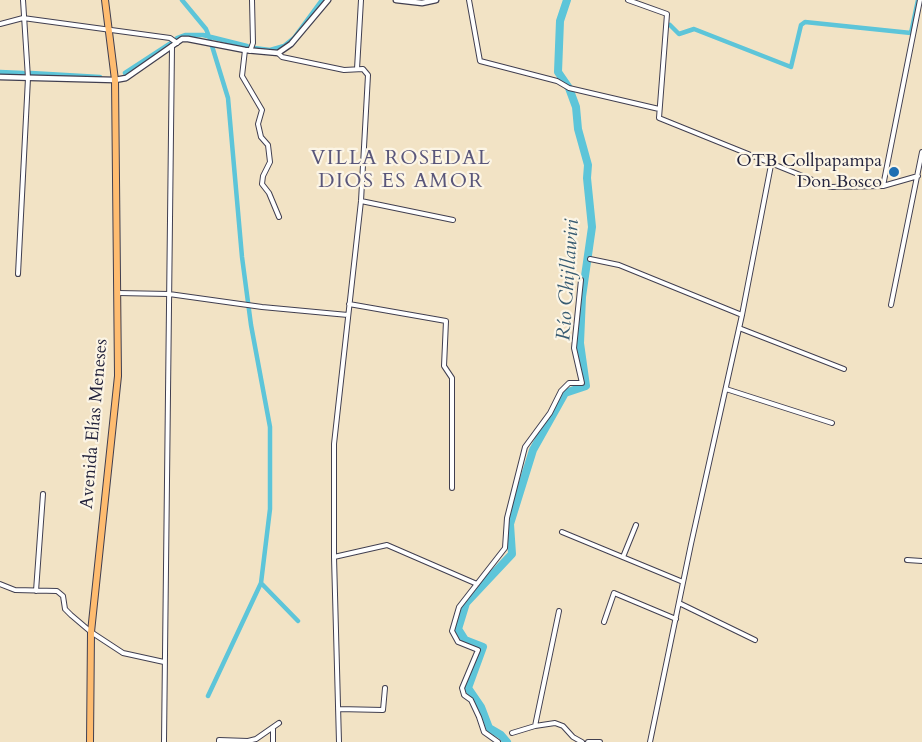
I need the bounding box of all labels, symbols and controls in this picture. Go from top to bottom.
district label: VILLA ROSEDAL DIOS ES AMOR [311,147,491,194]
place label: OTB Collpapampa Don Bosco [736,151,882,194]
marker: OTB Collpapampa Don Bosco [887,165,901,179]
water label: Río Chijllawiri [553,218,585,342]
street label: Avenida Elías Meneses [77,338,113,510]

